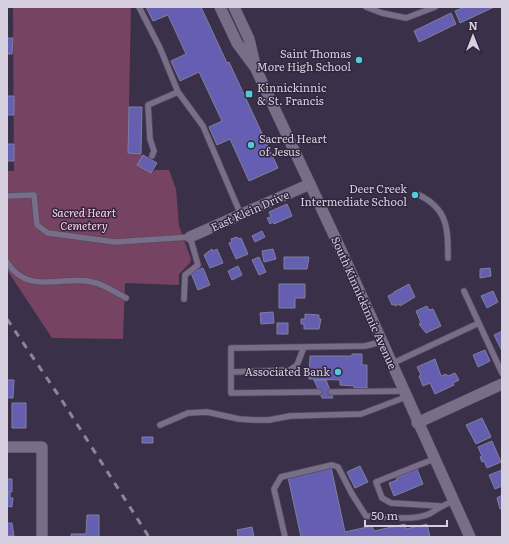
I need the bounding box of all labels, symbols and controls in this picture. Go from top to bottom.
north arrow [453,16,493,56]
text: N [468,17,478,33]
place label: Saint Thomas More High School [257,45,351,74]
marker: Saint Thomas More High School [354,55,364,65]
place label: Kinnickinnic & St. Francis [257,79,327,108]
marker: Kinnickinnic & St. Francis [244,89,254,99]
place label: Sacred Heart of Jesus [259,130,327,159]
marker: Sacred Heart of Jesus [246,140,256,150]
place label: Deer Creek Intermediate School [300,180,407,209]
street label: East Klein Drive [208,186,291,234]
marker: Deer Creek Intermediate School [410,190,420,200]
park label: Sacred Heart Cemetery [52,204,117,233]
street label: South Kinnickinnic Avenue [328,234,402,372]
place label: Associated Bank [245,363,330,379]
marker: Associated Bank [333,367,343,377]
scale bar [365,502,447,528]
text: 50 m [371,506,398,524]

